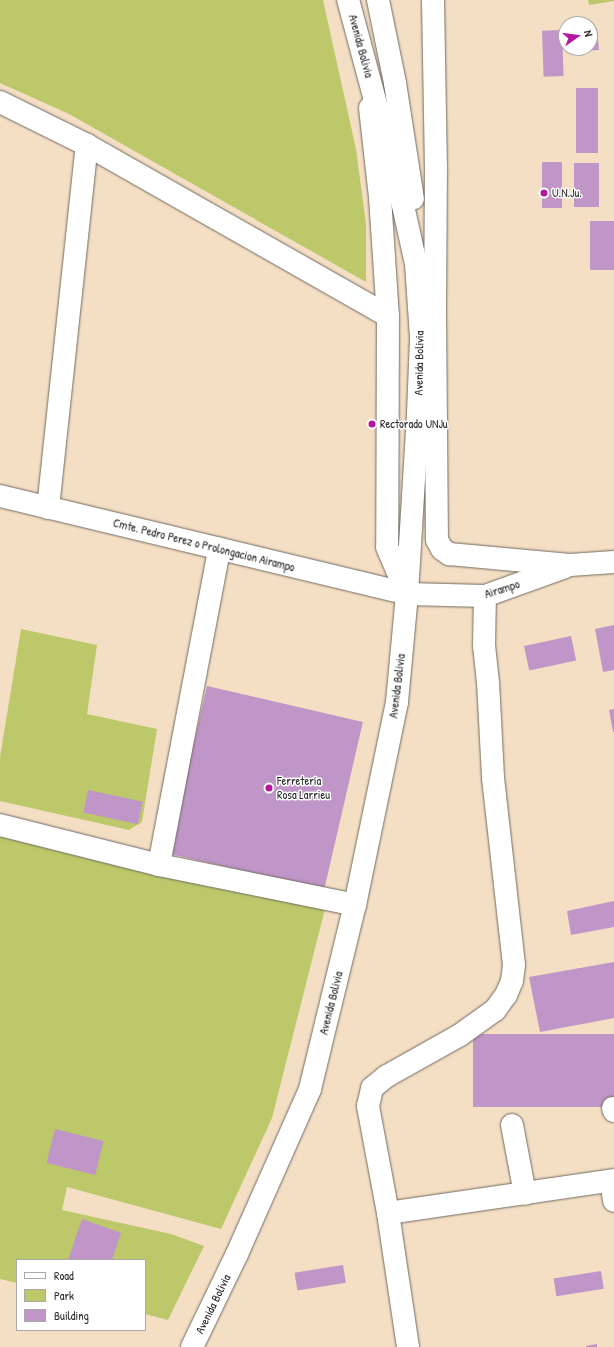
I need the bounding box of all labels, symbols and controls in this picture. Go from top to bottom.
street label: Avenida Bolivia [346,13,376,79]
north arrow [558,16,598,56]
text: N [581,29,596,38]
place label: U.N.Ju. [552,186,582,200]
marker: U.N.Ju. [539,188,549,198]
street label: Avenida Bolivia [411,331,427,395]
place label: Rectorado UNJu [380,417,448,431]
marker: Rectorado UNJu [367,419,377,429]
street label: Cmte. Pedro Perez o Prolongacion Airampo [112,515,296,575]
street label: Airampo [483,577,521,601]
street label: Avenida Bolivia [386,653,408,719]
place label: Ferretería Rosa Larrieu [277,774,330,802]
marker: Ferretería Rosa Larrieu [264,783,274,793]
street label: Avenida Bolivia [316,970,346,1036]
legend [16,1259,146,1331]
text: Road [54,1267,74,1284]
street label: Avenida Bolivia [192,1272,234,1336]
text: Park [54,1287,74,1304]
text: Building [54,1307,89,1324]

